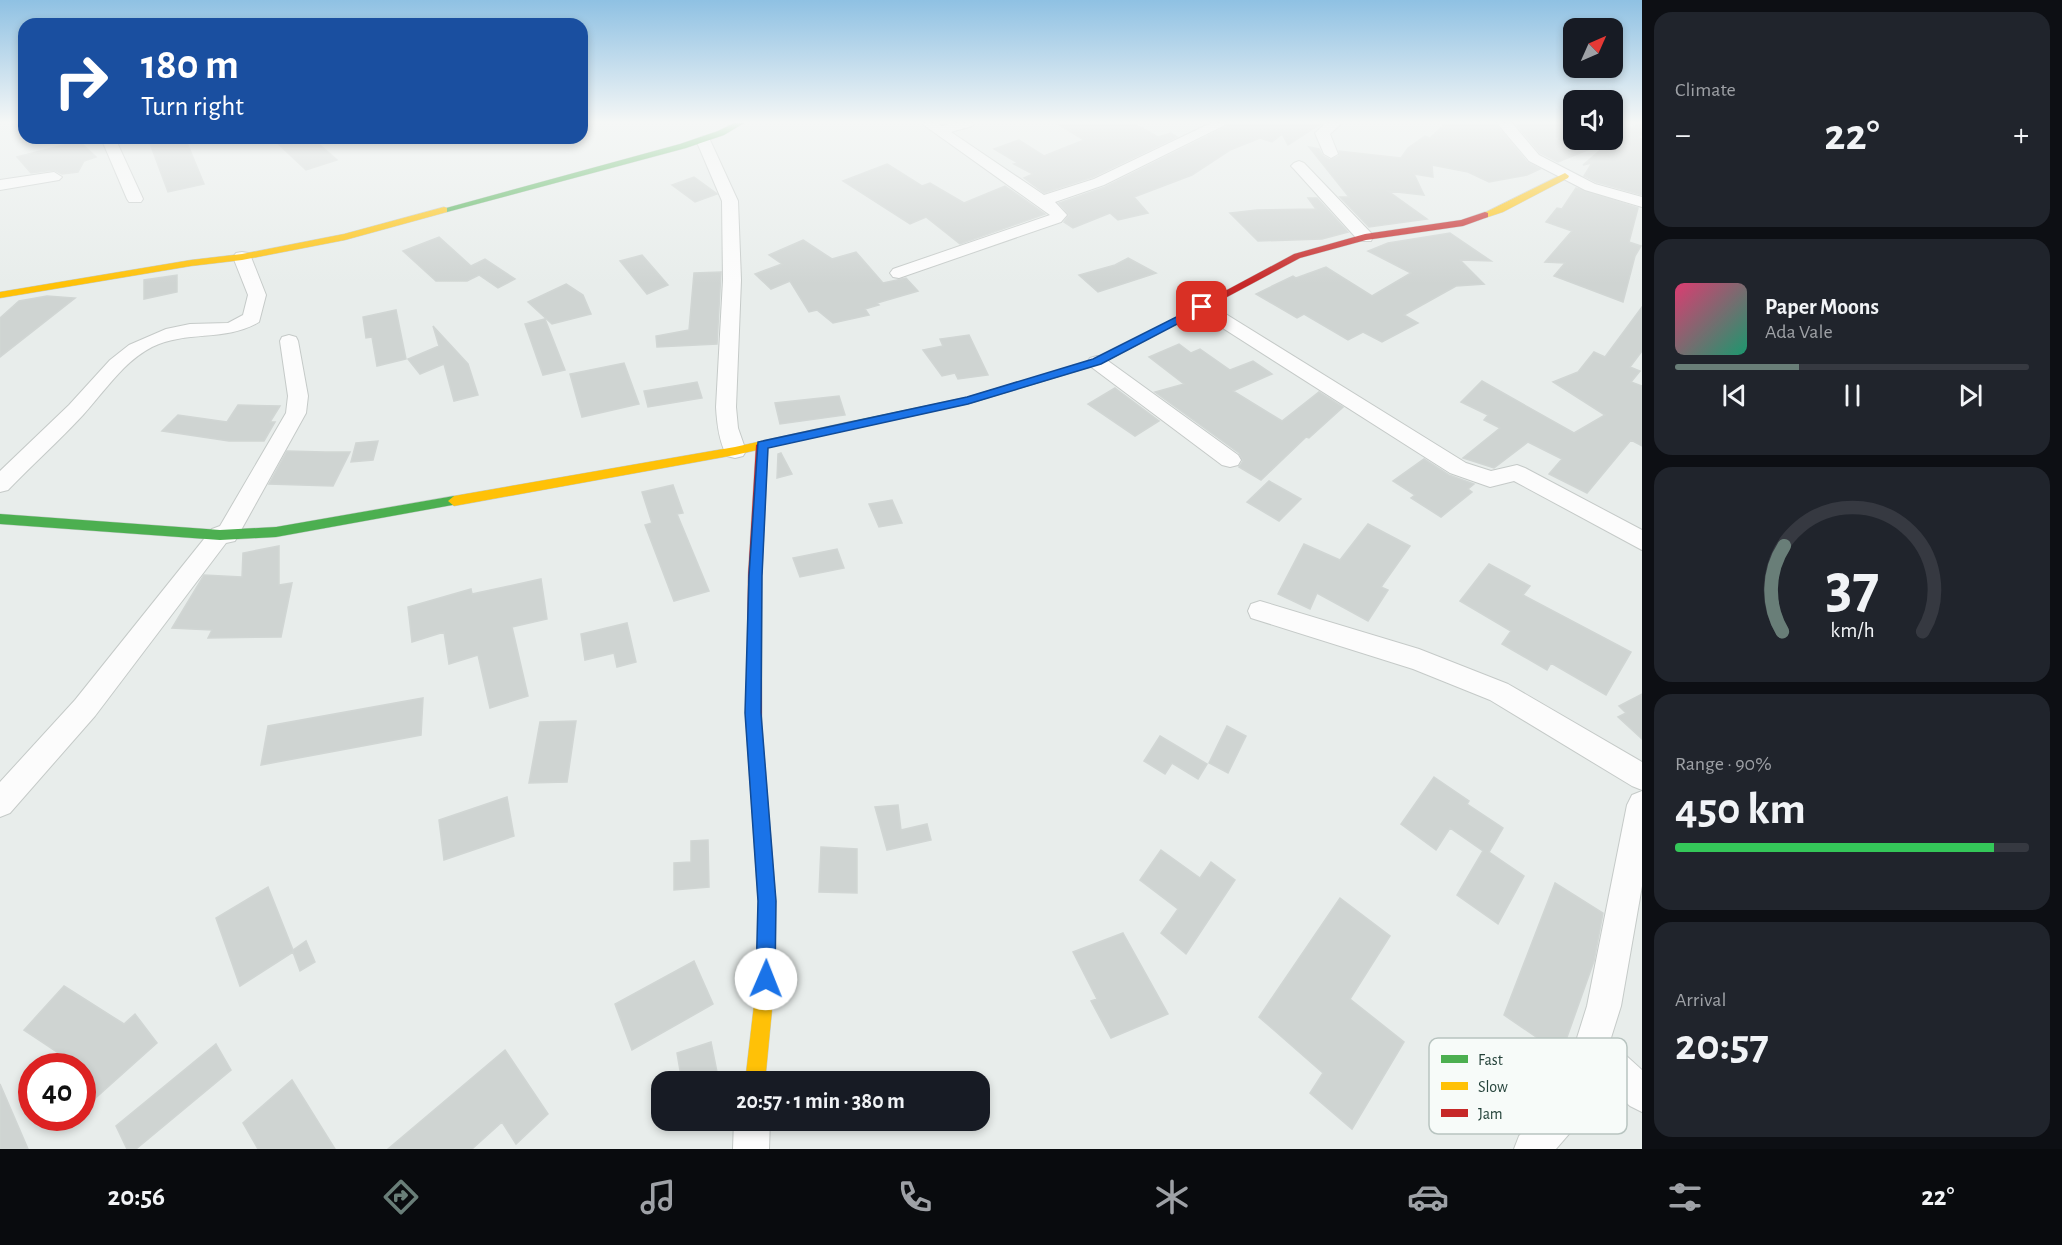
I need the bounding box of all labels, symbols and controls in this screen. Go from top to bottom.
north arrow [1563,18,1623,78]
map controls [1563,18,1623,150]
icon: right [42,42,120,120]
text: 180 m [141,44,239,86]
text: Climate [1675,80,1736,100]
button: sound [1563,90,1623,150]
text: Turn right [141,93,244,120]
text: 22° [1824,113,1880,158]
text: − [1675,119,1691,152]
text: + [2013,119,2029,152]
pin [1176,281,1227,332]
icon: arrive [1185,290,1218,323]
text: Paper Moons [1765,296,1879,318]
text: Ada Vale [1765,322,1833,342]
icon: previous [1718,379,1751,412]
icon: pause [1836,379,1869,412]
icon: next [1954,379,1987,412]
text: 37 [1825,556,1879,618]
text: km/h [1830,620,1874,641]
text: Range · 90% [1675,754,1772,774]
text: 450 km [1675,787,1806,832]
position arrow [734,947,798,1011]
text: Arrival [1675,990,1726,1010]
text: 20:57 [1675,1023,1769,1068]
legend [1429,1038,1627,1134]
text: Fast [1478,1052,1503,1068]
speed limit sign: 40 [18,1053,96,1131]
text: Slow [1478,1079,1508,1095]
text: 20:57 · 1 min · 380 m [736,1090,905,1112]
text: Jam [1478,1106,1503,1122]
icon: directions [380,1176,422,1218]
icon: music [637,1176,679,1218]
icon: phone [894,1176,936,1218]
icon: climate [1151,1176,1193,1218]
icon: car [1407,1176,1449,1218]
icon: filters [1664,1176,1706,1218]
text: 20:56 [107,1183,165,1210]
text: 22° [1921,1183,1954,1210]

